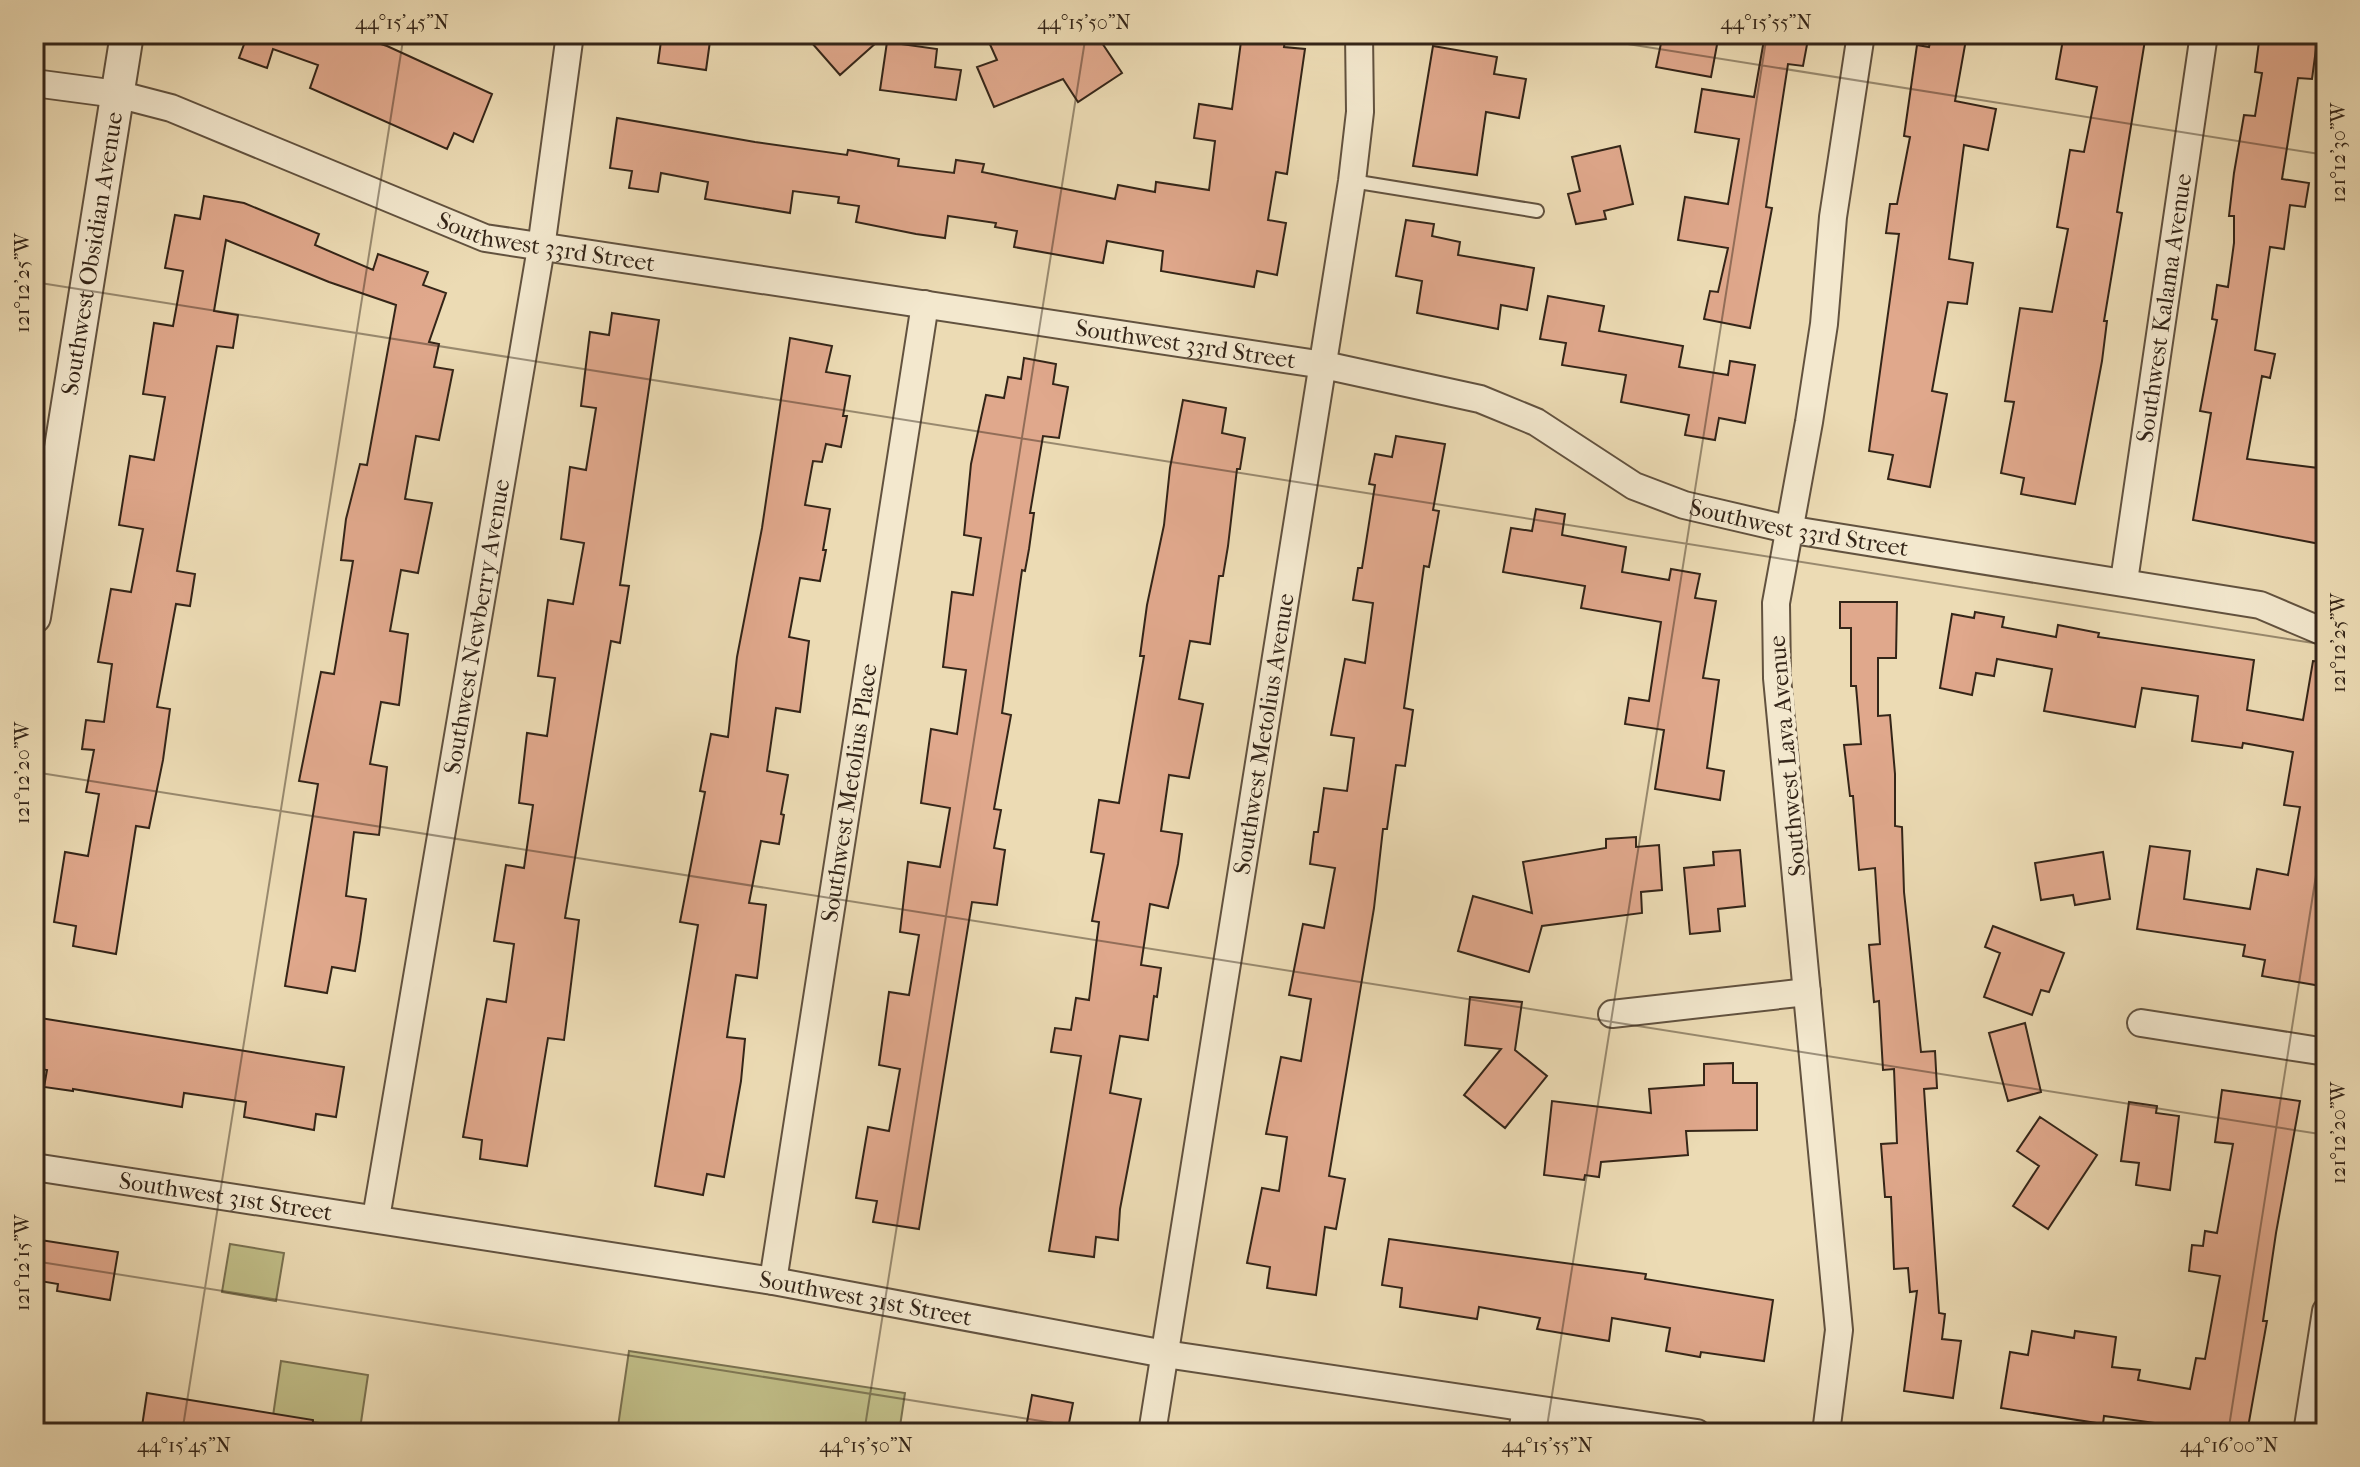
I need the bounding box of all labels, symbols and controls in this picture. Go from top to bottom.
text: 44°15'45"N [355,11,449,34]
text: 44°15'50"N [1037,11,1131,34]
text: 44°15'55"N [1720,11,1812,34]
text: 121°12'30"W [2327,102,2350,203]
street label: Southwest Obsidian Avenue [56,110,128,397]
street label: Southwest Kalama Avenue [2130,171,2197,444]
street label: Southwest 33rd Street [433,206,657,278]
text: 121°12'25"W [11,232,34,333]
street label: Southwest 33rd Street [1074,314,1298,375]
street label: Southwest Newberry Avenue [438,477,516,776]
street label: Southwest 33rd Street [1687,493,1911,562]
street label: Southwest Metolius Avenue [1227,591,1300,876]
text: 121°12'25"W [2327,592,2350,693]
street label: Southwest Lava Avenue [1762,634,1811,878]
street label: Southwest Metolius Place [815,662,883,924]
text: 121°12'20"W [11,720,34,824]
text: 121°12'20"W [2327,1080,2350,1184]
street label: Southwest 31st Street [117,1166,335,1227]
text: 121°12'15"W [11,1213,34,1311]
street label: Southwest 31st Street [757,1265,975,1332]
text: 44°15'45"N [137,1434,231,1457]
text: 44°15'50"N [819,1434,913,1457]
text: 44°15'55"N [1501,1434,1593,1457]
text: 44°16'00"N [2180,1434,2278,1457]

